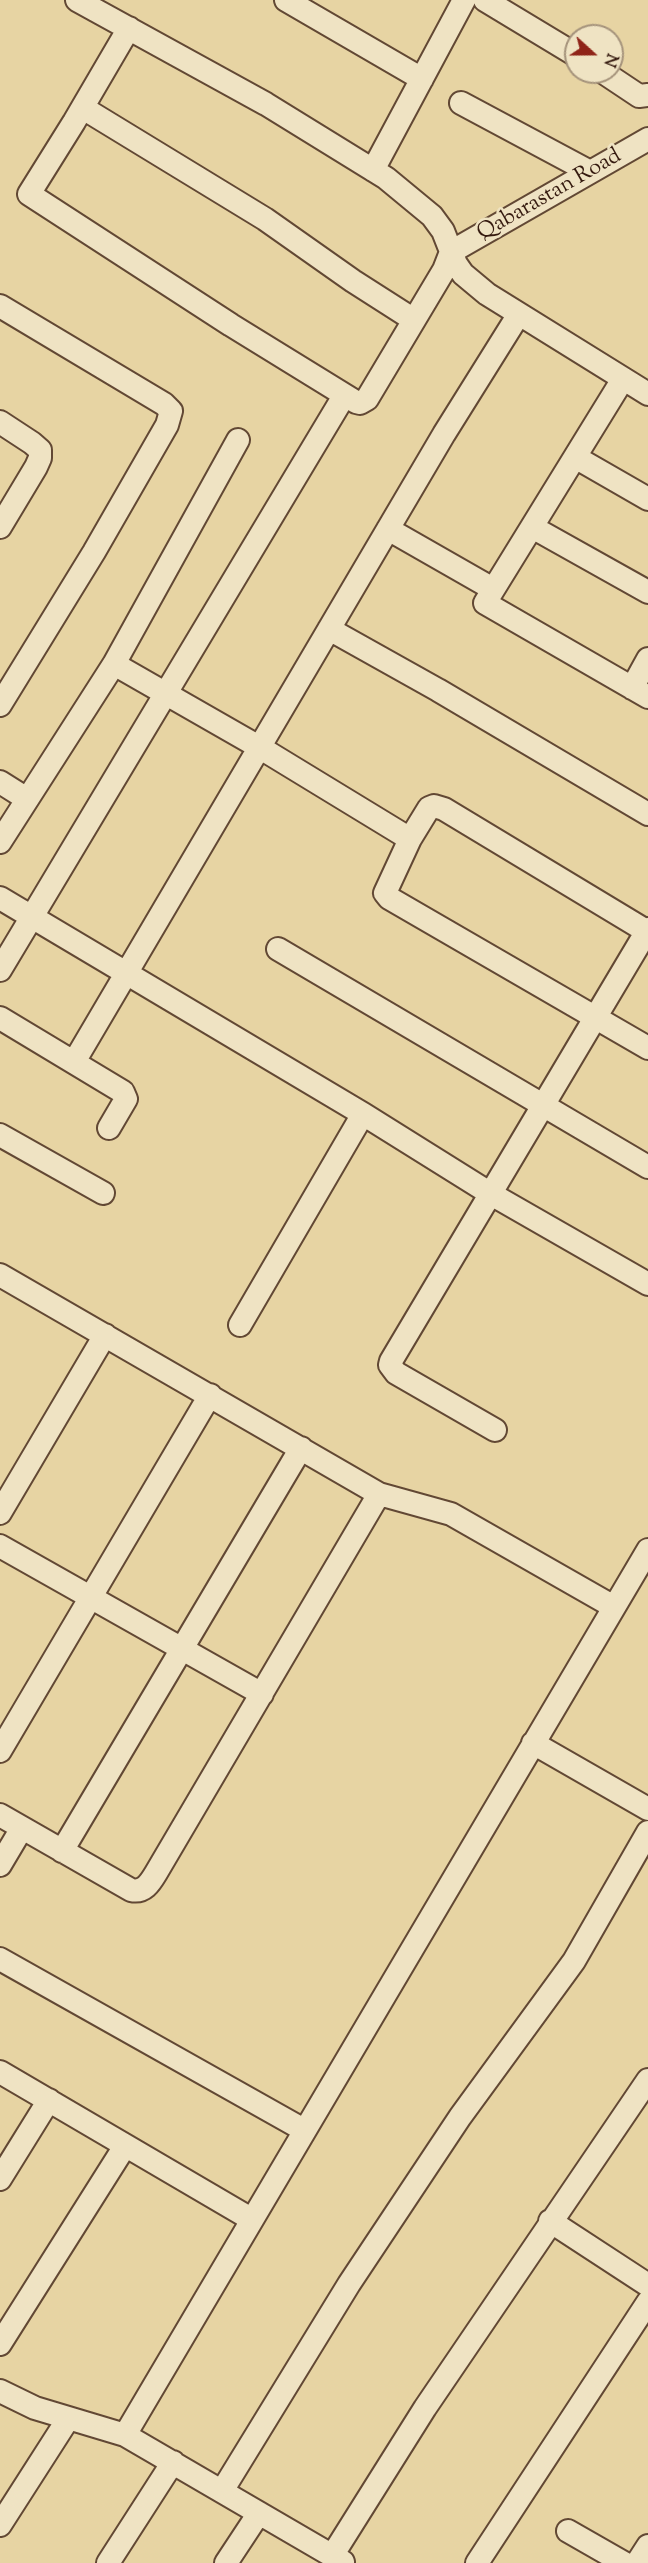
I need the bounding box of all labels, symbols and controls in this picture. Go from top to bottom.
north arrow [564,24,624,84]
text: N [596,50,622,70]
street label: Qabarastan Road [473,144,627,248]

